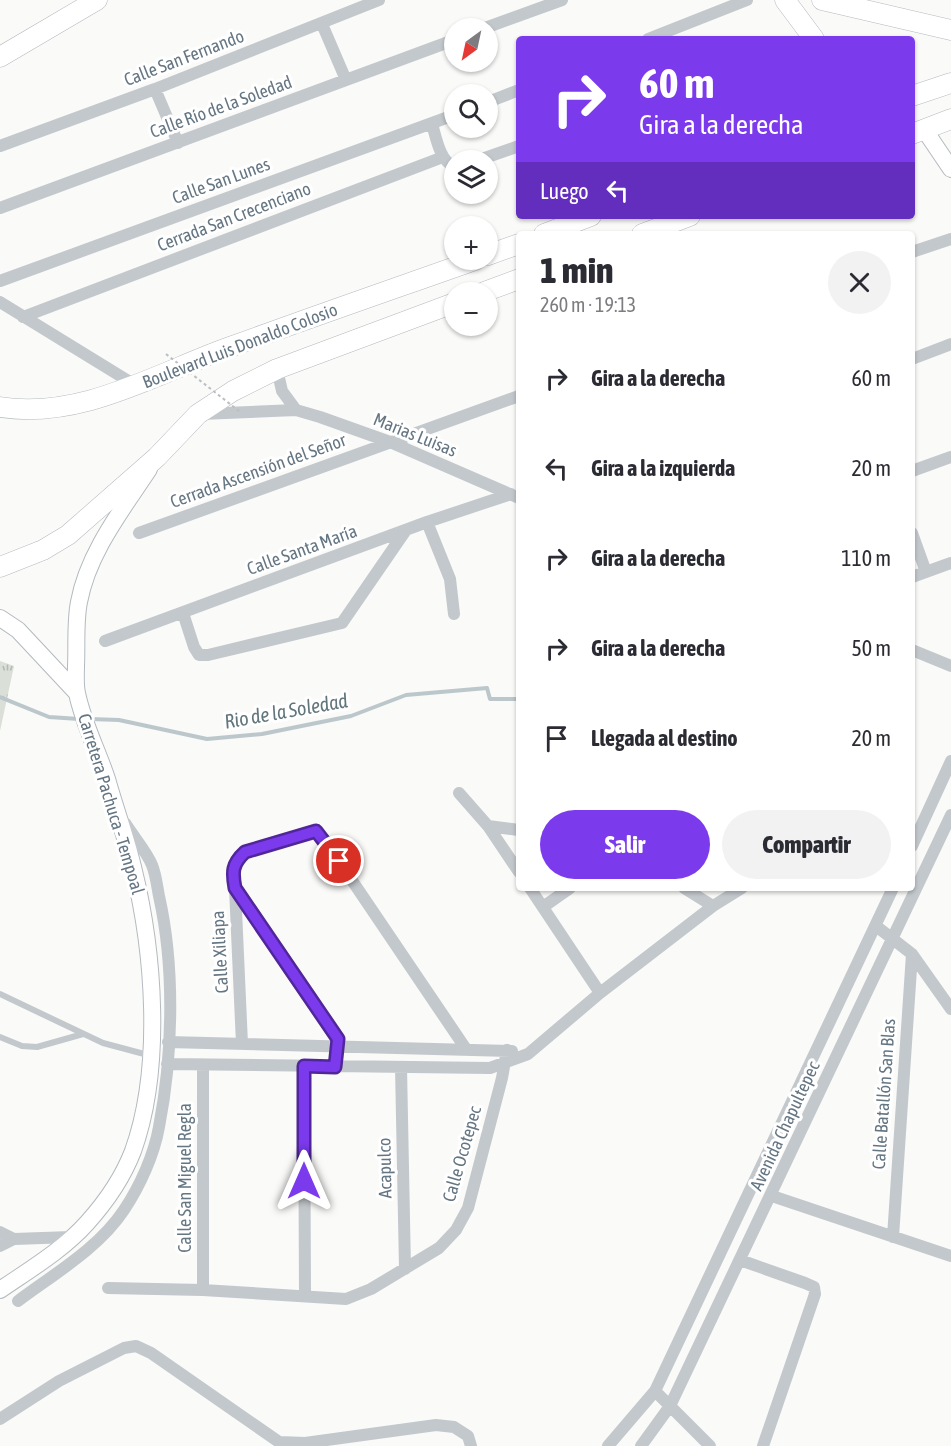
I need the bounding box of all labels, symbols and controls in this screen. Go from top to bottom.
north arrow [444,18,498,72]
map controls [444,18,498,336]
street label: Calle San Fernando [121,25,247,90]
text: 60 m [639,59,714,107]
icon: right [540,60,618,138]
street label: Calle Río de la Soledad [147,71,295,142]
button: search [444,84,498,138]
text: Gira a la derecha [639,109,804,140]
button: layers [444,150,498,204]
street label: Calle San Lunes [169,153,273,208]
icon: left [601,174,634,207]
street label: Cerrada San Crecenciano [154,178,314,256]
text: Luego [540,178,589,204]
button: + [444,216,498,270]
text: 1 min [540,249,614,291]
button: close [828,251,891,314]
button: − [444,282,498,336]
text: 260 m · 19:13 [540,293,636,316]
street label: Boulevard Luis Donaldo Colosio [139,299,340,392]
icon: right [540,362,573,395]
text: Gira a la derecha [591,365,725,391]
text: 60 m [851,365,891,391]
street label: Marias Luisas [370,408,460,461]
street label: Cerrada Ascensión del Señor [167,429,349,512]
icon: left [540,452,573,485]
text: Gira a la izquierda [591,455,735,481]
text: 20 m [851,455,891,481]
street label: Calle Santa María [244,520,360,579]
icon: right [540,542,573,575]
text: Gira a la derecha [591,545,725,571]
text: 110 m [841,545,891,571]
icon: right [540,632,573,665]
text: Gira a la derecha [591,635,725,661]
text: 50 m [851,635,891,661]
water label: Rio de la Soledad [222,688,350,733]
street label: Carretera Pachuca - Tempoal [74,711,149,897]
icon: arrive [540,722,573,755]
text: Llegada al destino [591,725,738,751]
text: 20 m [851,725,891,751]
button: Salir [540,810,710,879]
button: Compartir [722,810,891,879]
pin [313,835,364,886]
icon: arrive [322,844,355,877]
street label: Calle Xiliapa [207,910,232,994]
street label: Calle Batallón San Blas [868,1018,899,1170]
street label: Avenida Chapultepec [745,1058,824,1194]
street label: Calle San Miguel Regla [174,1103,195,1253]
street label: Calle Ocotepec [438,1103,485,1204]
street label: Acapulco [373,1137,396,1199]
position arrow [272,1149,336,1213]

